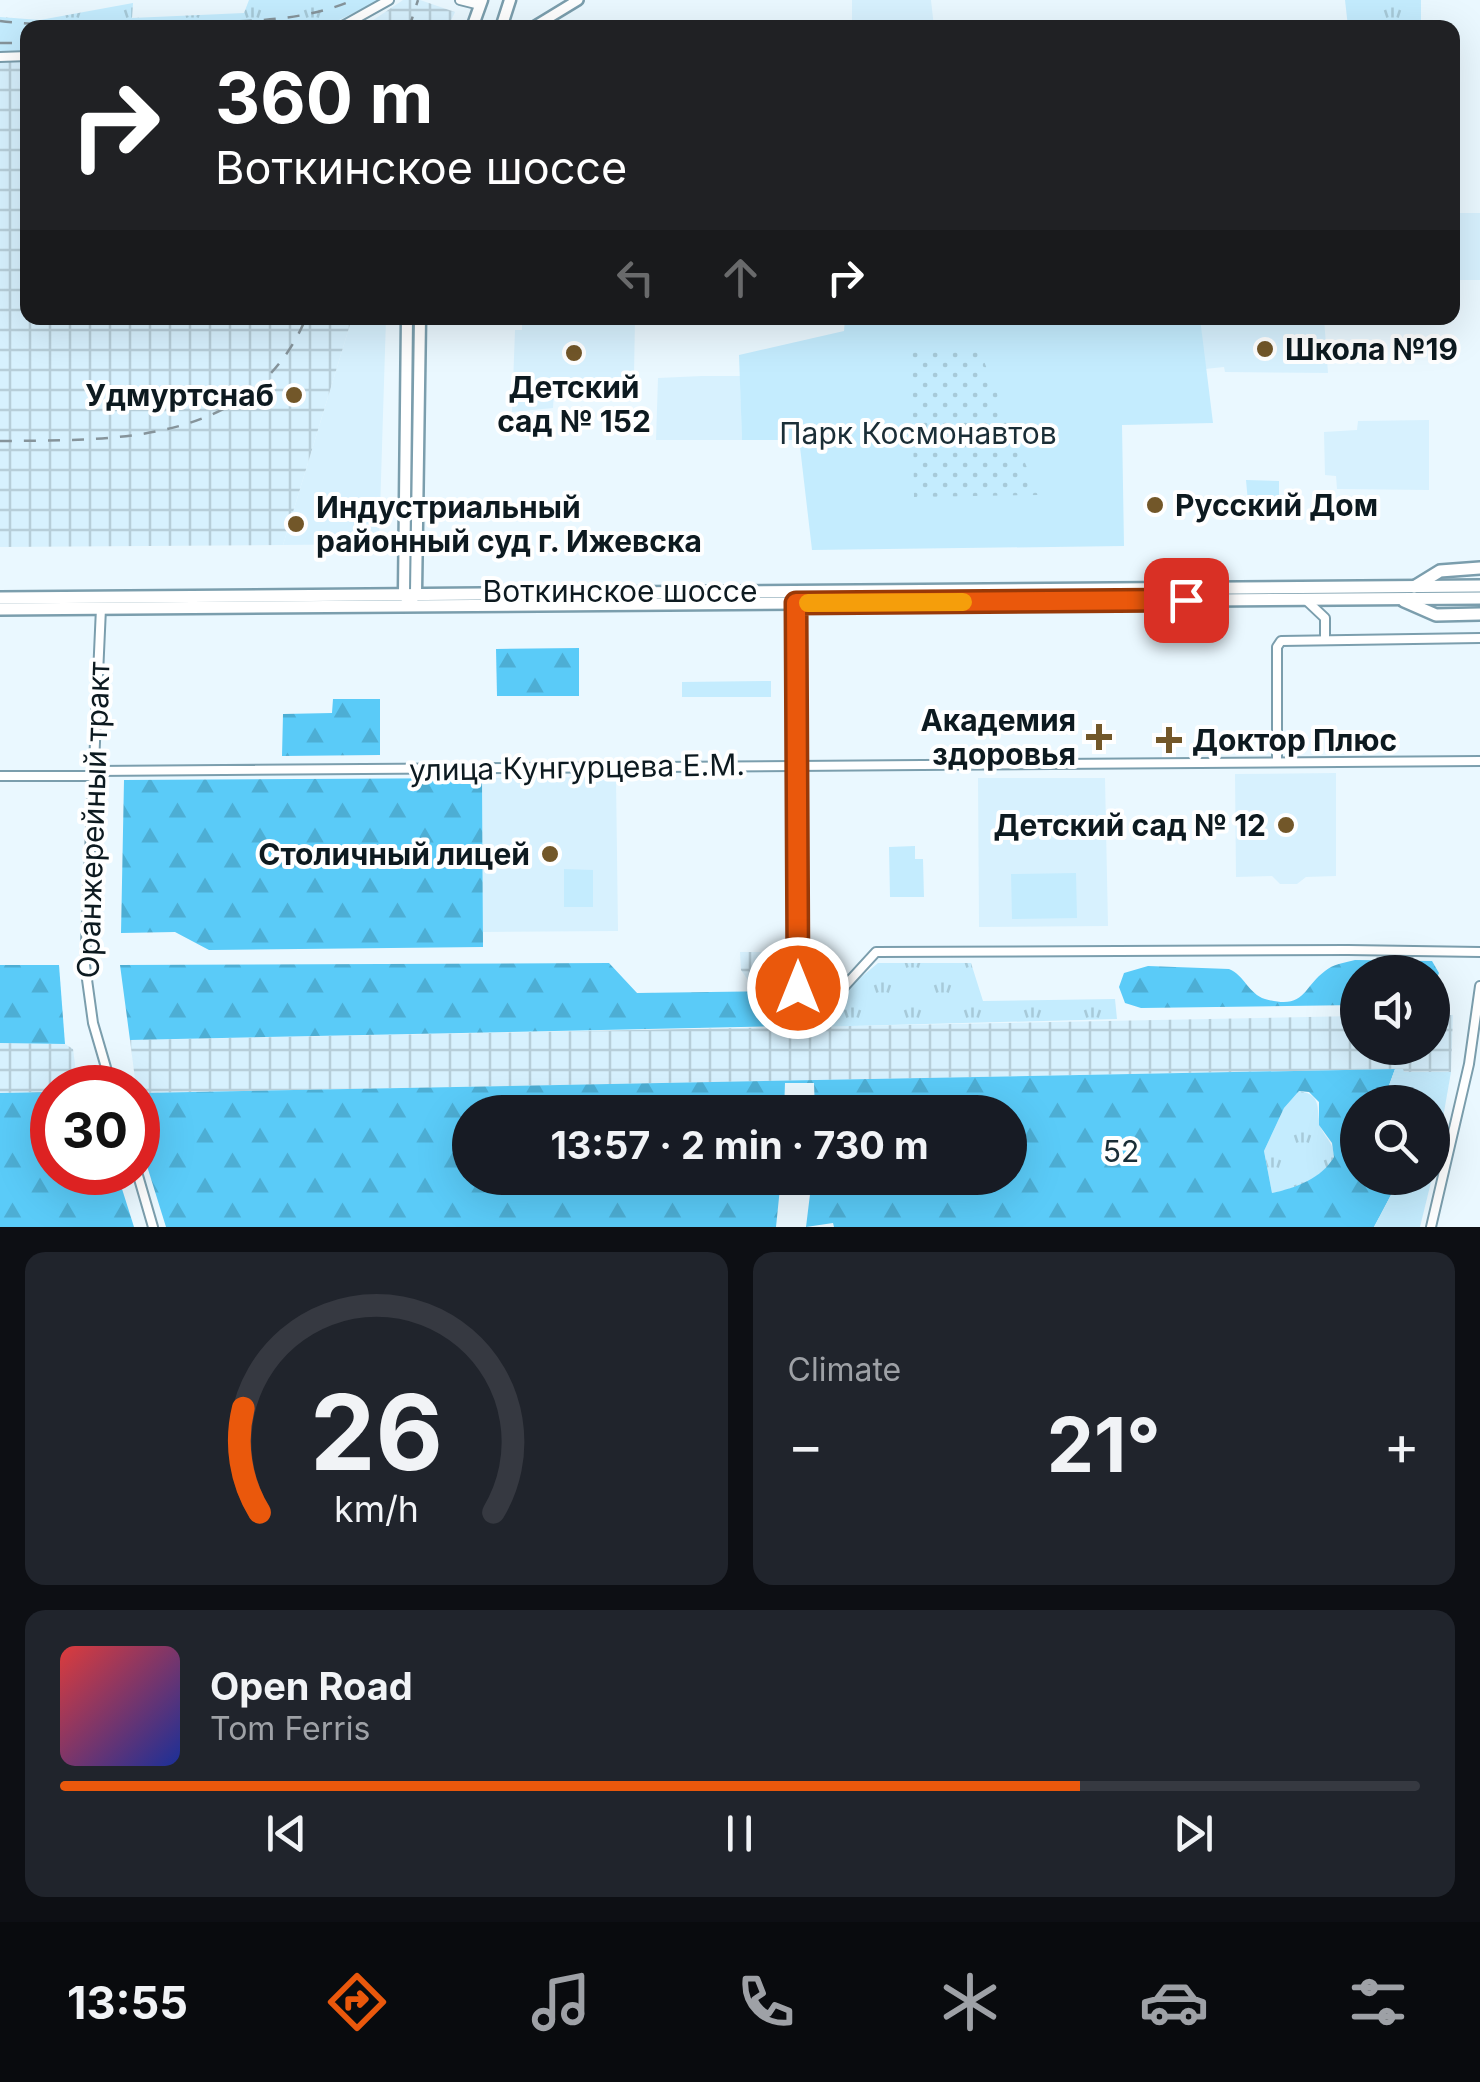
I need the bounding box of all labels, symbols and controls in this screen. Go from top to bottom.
text: 360 m [215,55,433,140]
icon: right [50,60,180,190]
text: Воткинское шоссе [215,140,627,195]
icon: left [608,250,663,305]
icon: ahead [713,250,768,305]
icon: right [818,250,873,305]
place label: Школа №19 [1285,331,1458,367]
marker: Школа №19 [1254,338,1276,360]
marker: Детский сад № 152 [563,342,585,364]
place label: Детский сад № 152 [497,369,651,439]
place label: Удмуртснаб [85,377,274,413]
marker: Удмуртснаб [283,384,305,406]
park label: Парк Космонавтов [779,415,1057,451]
place label: Русский Дом [1175,487,1378,523]
place label: Индустриальный районный суд г. Ижевска [316,489,702,559]
marker: Русский Дом [1144,494,1166,516]
marker: Индустриальный районный суд г. Ижевска [285,513,307,535]
pin [1144,558,1229,643]
street label: Воткинское шоссе [483,573,757,609]
icon: arrive [1159,573,1214,628]
street label: Оранжерейный тракт [69,661,117,979]
place label: Академия здоровья [920,702,1076,772]
place label: Доктор Плюс [1192,722,1397,758]
marker: Академия здоровья [1086,724,1112,750]
marker: Доктор Плюс [1156,727,1182,753]
street label: улица Кунгурцева Е.М. [409,746,745,788]
place label: Детский сад № 12 [993,807,1266,843]
marker: Детский сад № 12 [1275,814,1297,836]
place label: Столичный лицей [258,836,530,872]
marker: Столичный лицей [539,843,561,865]
position arrow [746,936,850,1040]
map controls [1340,955,1450,1195]
button: sound [1340,955,1450,1065]
speed limit sign: 30 [30,1065,160,1195]
button: search [1340,1085,1450,1195]
text: 13:57 · 2 min · 730 m [550,1122,929,1168]
park label: 52 [1103,1133,1139,1169]
text: Climate [788,1350,901,1389]
text: 26 [310,1369,443,1495]
text: 21° [1047,1399,1161,1490]
text: − [788,1412,824,1478]
text: + [1384,1412,1420,1478]
text: km/h [334,1487,419,1531]
text: Open Road [210,1663,413,1709]
text: Tom Ferris [210,1709,370,1748]
icon: previous [259,1806,314,1861]
icon: pause [712,1806,767,1861]
icon: next [1166,1806,1221,1861]
icon: directions [322,1967,392,2037]
icon: music [526,1967,596,2037]
icon: phone [731,1967,801,2037]
icon: climate [935,1967,1005,2037]
icon: car [1139,1967,1209,2037]
icon: filters [1343,1967,1413,2037]
text: 13:55 [67,1975,188,2030]

